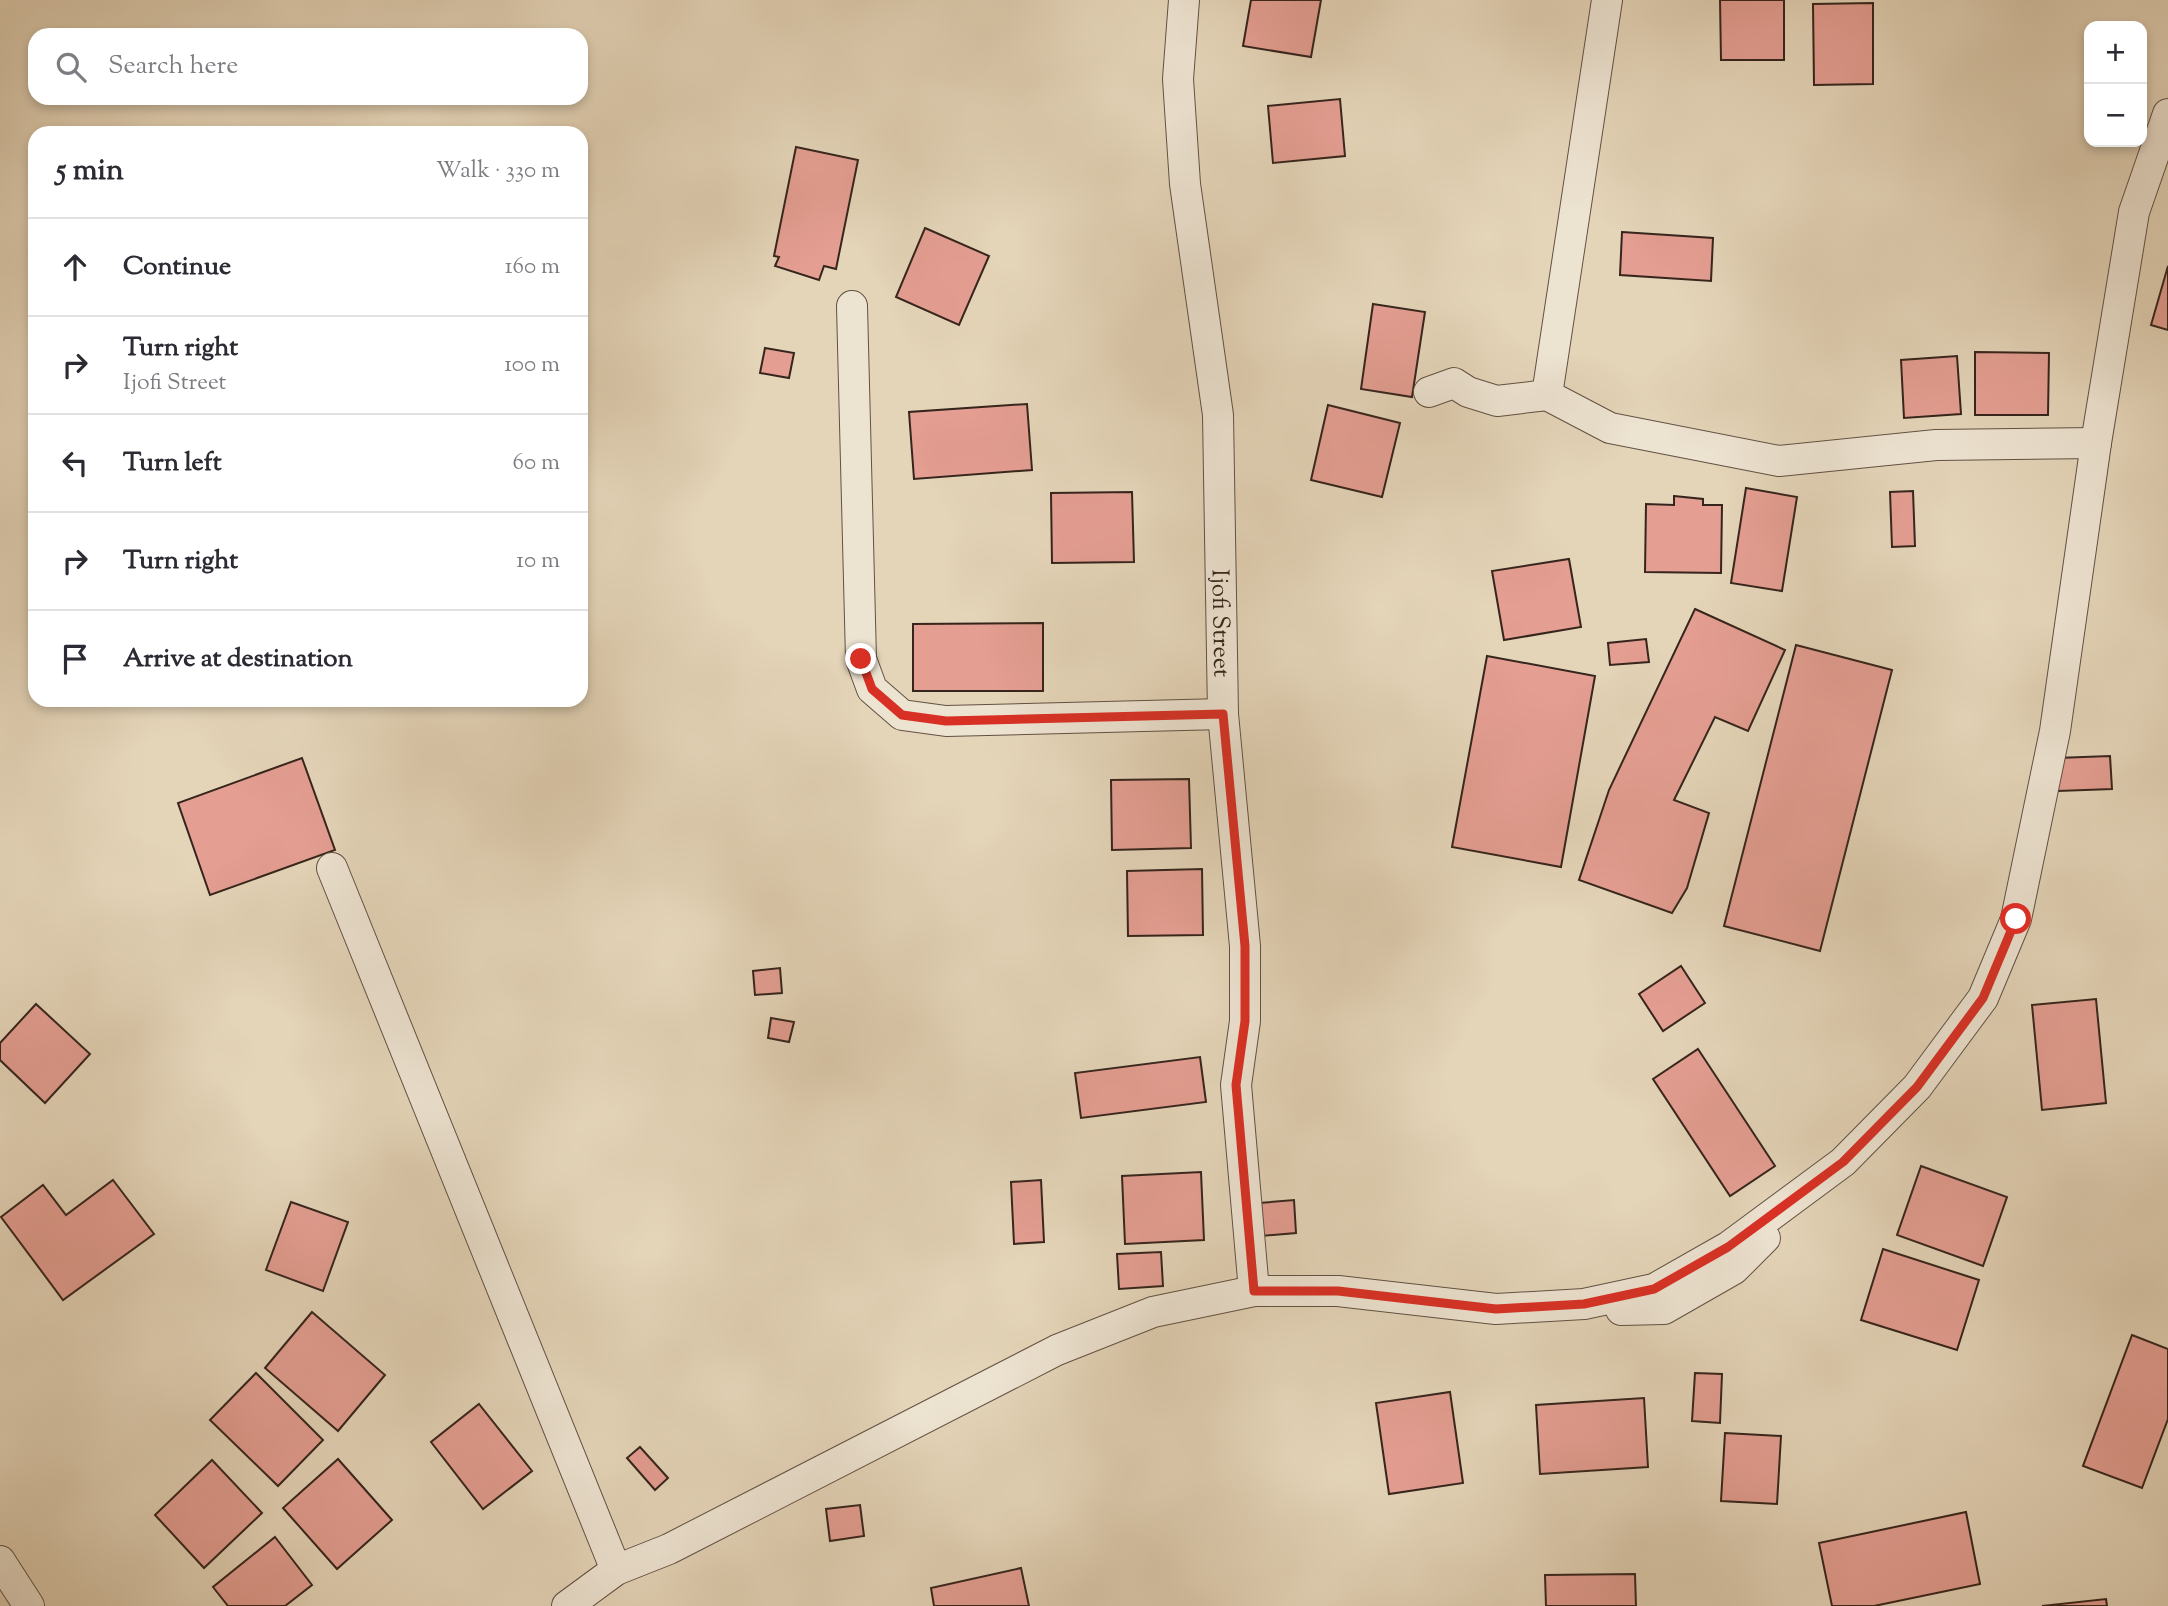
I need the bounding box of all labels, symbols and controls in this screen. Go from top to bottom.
map controls [2084,21,2147,147]
button: + [2084,21,2147,84]
search box [28,28,588,105]
icon: search [52,48,90,86]
text: Search here [108,48,238,85]
button: − [2084,84,2147,147]
text: 5 min [56,150,124,193]
text: Walk · 330 m [436,155,560,188]
icon: ahead [56,248,94,286]
text: Continue [123,249,231,286]
text: 160 m [505,251,560,284]
text: Turn right [123,330,238,367]
icon: right [56,346,94,384]
text: 100 m [504,349,560,382]
text: Ijofi Street [123,367,226,400]
icon: left [56,444,94,482]
text: Turn left [123,445,222,482]
text: 60 m [512,447,560,480]
icon: right [56,542,94,580]
text: Turn right [123,543,238,580]
text: 10 m [516,545,560,578]
street label: Ijofi Street [1202,569,1237,677]
icon: arrive [56,640,94,678]
text: Arrive at destination [123,641,353,678]
route end [845,643,876,674]
route start [2000,903,2031,934]

